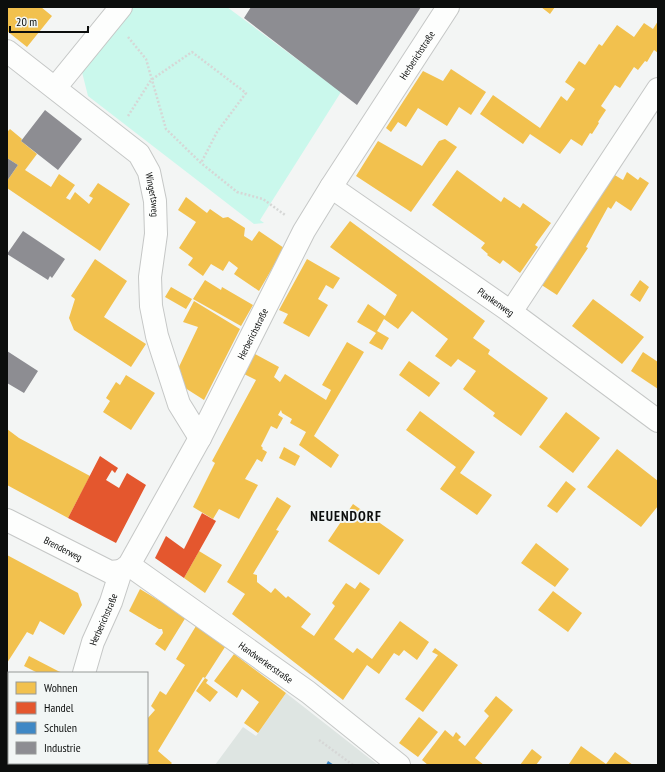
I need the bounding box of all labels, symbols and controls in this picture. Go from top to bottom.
scale bar [10,8,88,34]
text: 20 m [16,14,37,29]
street label: Herberichstraße [396,28,437,82]
street label: Wingertsweg [143,171,162,217]
street label: Plankenweg [475,284,517,319]
street label: Herberichstraße [234,306,271,361]
district label: NEUENDORF [310,507,382,525]
street label: Brenderweg [42,533,85,564]
street label: Herberichstraße [86,592,120,647]
street label: Handwerkerstraße [236,639,296,686]
legend [8,672,148,764]
text: Wohnen [44,680,78,695]
text: Handel [44,700,74,715]
text: Schulen [44,720,77,735]
text: Industrie [44,740,81,755]

